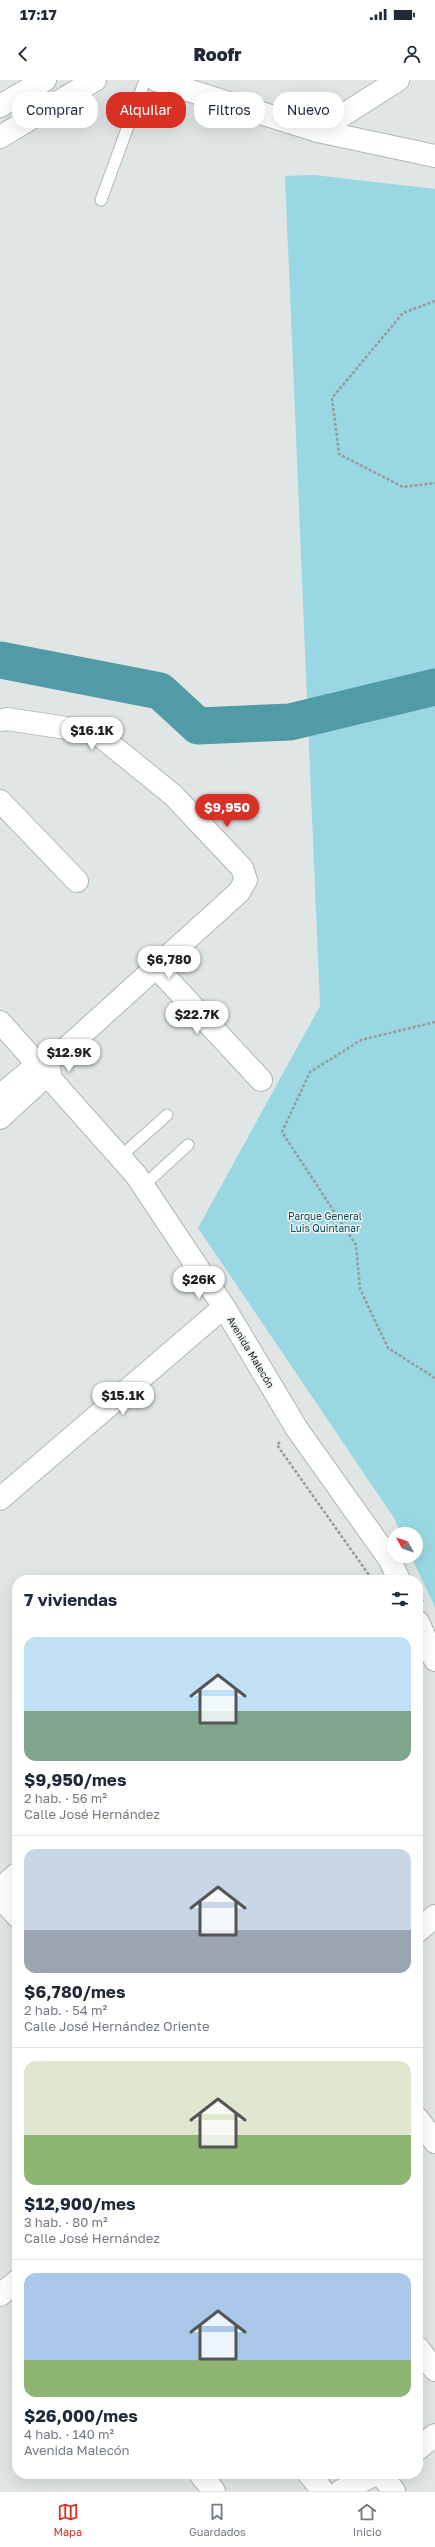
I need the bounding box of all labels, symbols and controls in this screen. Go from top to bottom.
text: 17:17 [20,5,57,23]
icon: back [12,43,34,65]
text: Roofr [194,43,242,65]
icon: person [401,43,423,65]
chip: Comprar [12,92,98,128]
chip: Alquilar [106,92,186,128]
chip: Filtros [194,92,265,128]
chip: Nuevo [273,92,344,128]
pin: $16.1K [59,717,125,751]
text: $16.1K [70,722,114,738]
pin: $9,950 [194,794,260,828]
text: $9,950 [204,799,250,815]
pin: $6,780 [136,946,202,980]
text: $6,780 [147,951,191,967]
pin: $22.7K [164,1001,230,1035]
text: $22.7K [174,1006,220,1022]
pin: $12.9K [36,1039,102,1073]
text: $12.9K [46,1044,92,1060]
park label: Parque General Luis Quintanar [288,1210,362,1234]
pin: $26K [175,1266,223,1300]
text: $26K [182,1271,216,1287]
street label: Avenida Malecón [225,1314,277,1390]
pin: $15.1K [90,1382,156,1416]
text: $15.1K [101,1387,145,1403]
north arrow [387,1527,423,1563]
map controls [387,1527,423,1563]
icon: filters [389,1588,411,1610]
text: 7 viviendas [24,1589,117,1610]
icon: home [182,1663,254,1735]
text: $9,950/mes [24,1769,126,1790]
text: 2 hab. · 56 m² [24,1790,107,1806]
text: Calle José Hernández [24,1806,160,1822]
icon: home [182,1875,254,1947]
text: $6,780/mes [24,1981,125,2002]
text: 2 hab. · 54 m² [24,2002,107,2018]
text: Calle José Hernández Oriente [24,2018,209,2034]
icon: home [182,2087,254,2159]
text: $12,900/mes [24,2193,135,2214]
text: 3 hab. · 80 m² [24,2214,108,2230]
text: Calle José Hernández [24,2230,160,2246]
icon: home [182,2299,254,2371]
text: $26,000/mes [24,2405,138,2426]
text: 4 hab. · 140 m² [24,2426,114,2442]
text: Avenida Malecón [24,2442,130,2458]
tab: Mapa [53,2501,82,2538]
tab: Guardados [189,2501,246,2538]
tab: Inicio [353,2501,382,2538]

